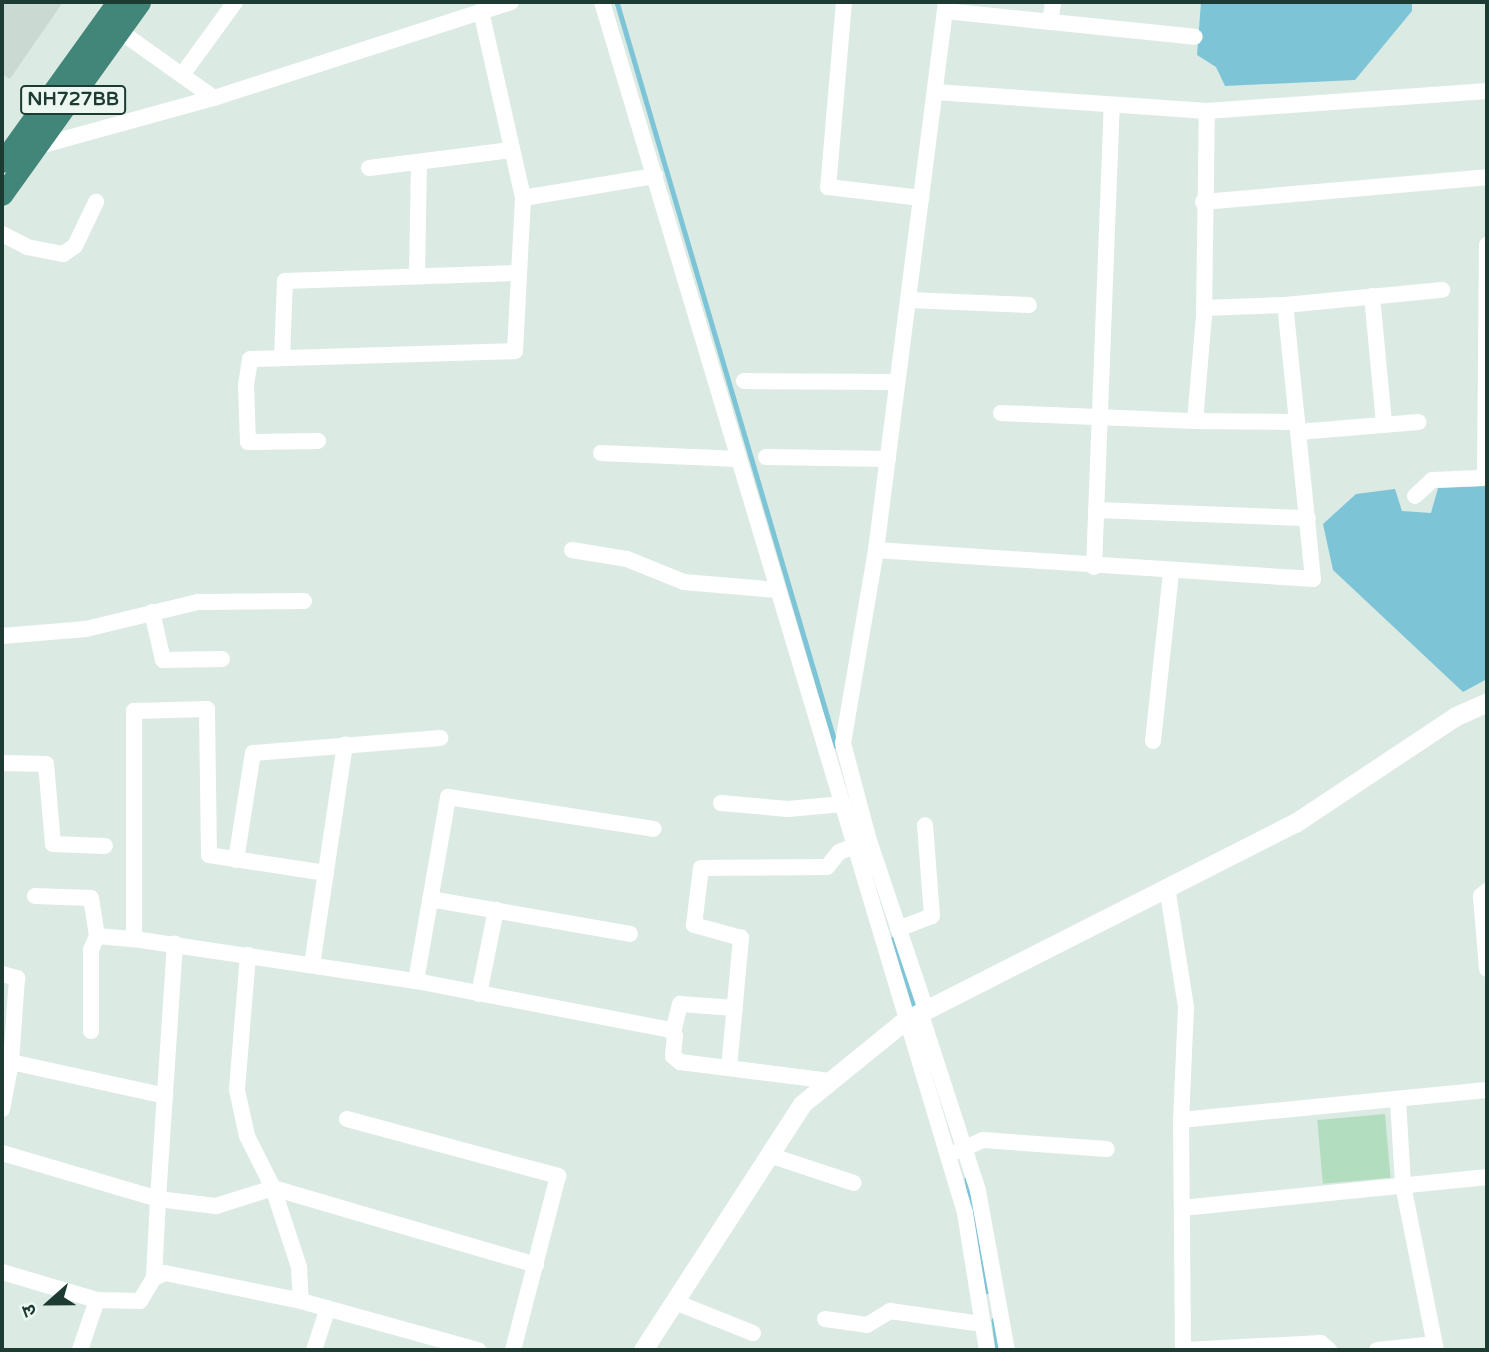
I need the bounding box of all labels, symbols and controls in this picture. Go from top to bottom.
road number: NH727BB [19,85,127,116]
north arrow [14,1268,84,1338]
text: उ [17,1301,42,1320]

